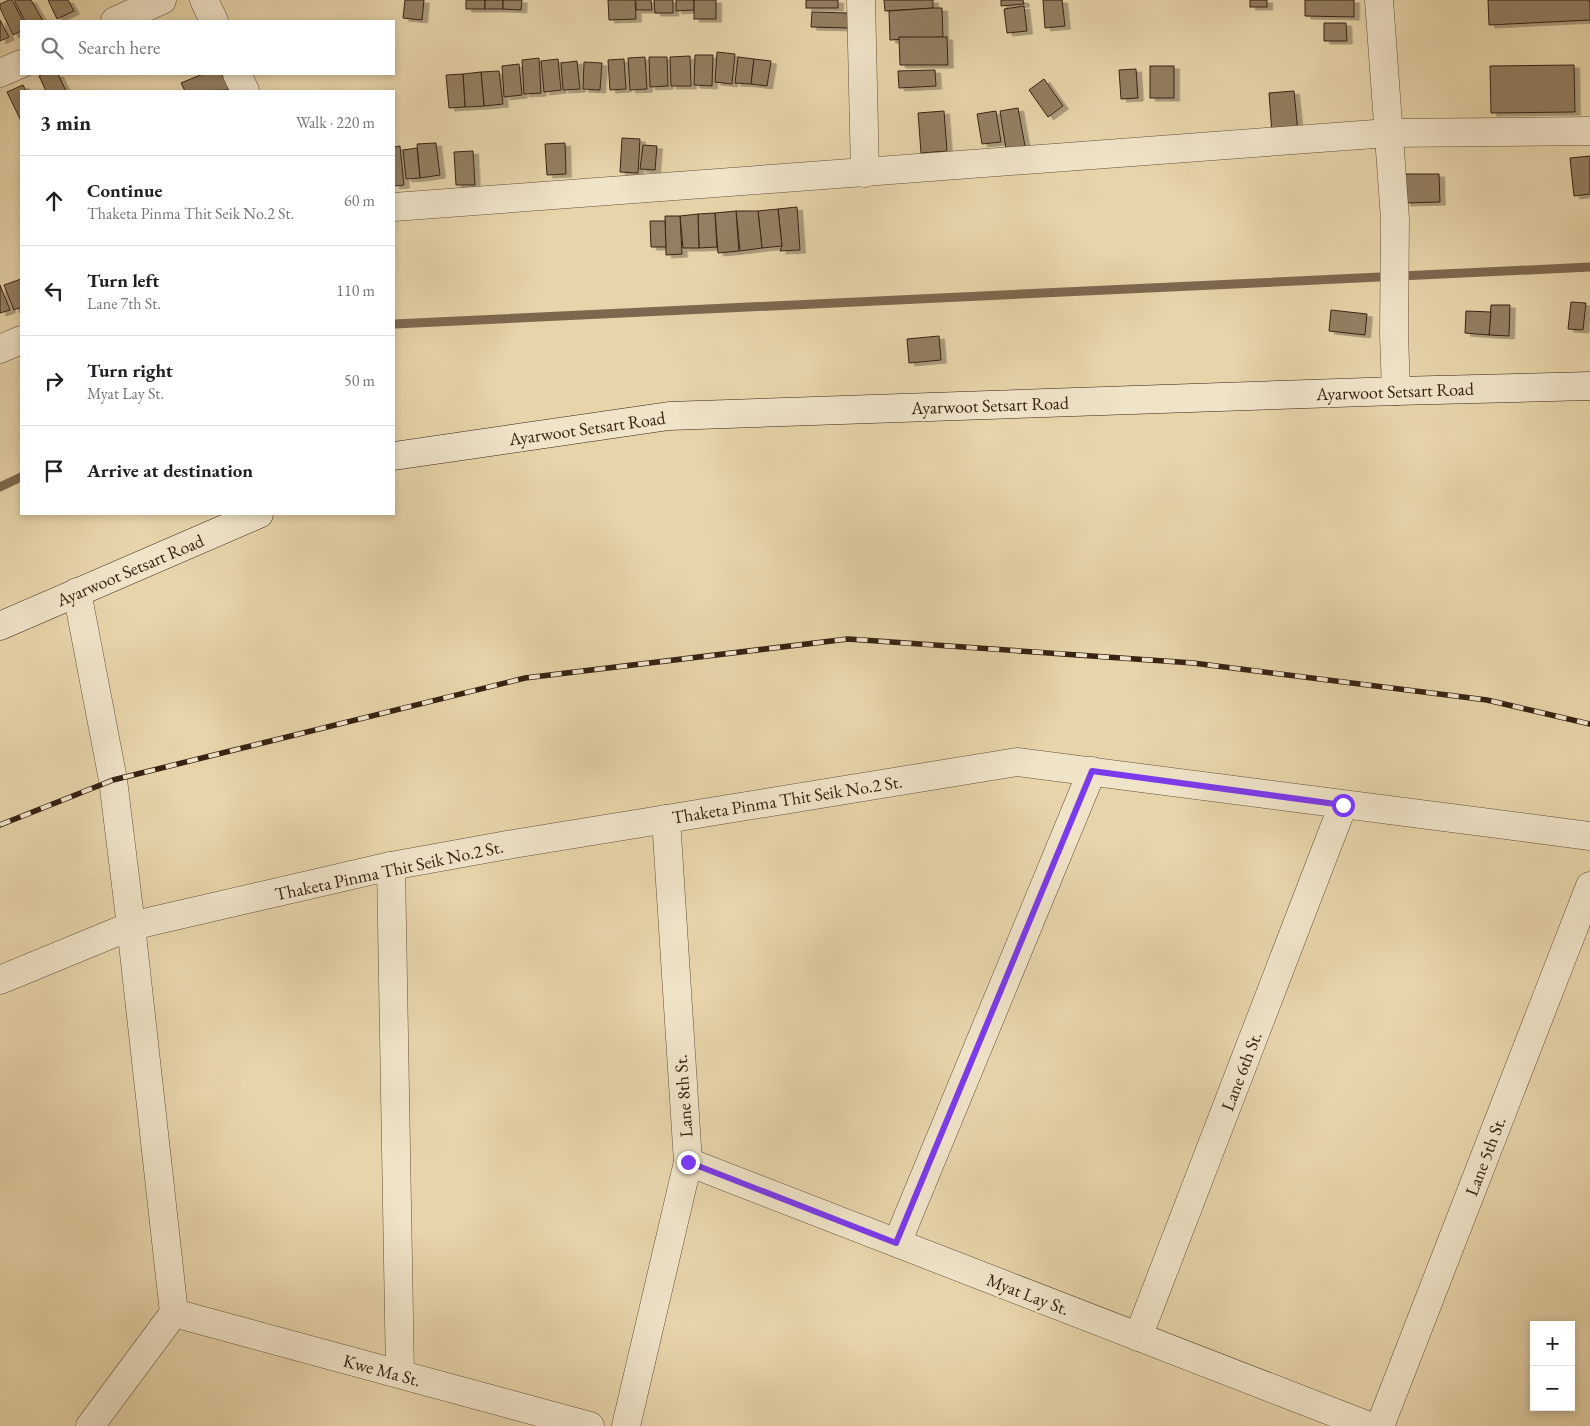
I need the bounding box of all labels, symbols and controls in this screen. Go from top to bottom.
search box [20,20,395,75]
icon: search [38,34,66,62]
text: Search here [78,35,160,60]
text: 3 min [40,109,91,136]
text: Walk · 220 m [296,112,375,133]
text: Continue [87,178,162,203]
icon: ahead [40,187,68,215]
text: 60 m [344,190,375,211]
text: Thaketa Pinma Thit Seik No.2 St. [87,203,294,224]
text: Turn left [87,268,159,293]
icon: left [40,277,68,305]
text: 110 m [336,280,375,301]
text: Lane 7th St. [87,293,161,314]
text: Turn right [87,358,173,383]
icon: right [40,367,68,395]
text: 50 m [344,370,375,391]
street label: Ayarwoot Setsart Road [1315,377,1475,405]
text: Myat Lay St. [87,383,164,404]
street label: Ayarwoot Setsart Road [910,391,1070,419]
street label: Ayarwoot Setsart Road [506,405,668,451]
icon: arrive [40,457,68,485]
text: Arrive at destination [87,458,253,483]
street label: Ayarwoot Setsart Road [52,528,208,612]
street label: Thaketa Pinma Thit Seik No.2 St. [670,769,904,829]
route start [1332,794,1355,817]
street label: Thaketa Pinma Thit Seik No.2 St. [273,835,505,905]
street label: Lane 6th St. [1215,1028,1267,1114]
street label: Lane 8th St. [669,1054,697,1138]
street label: Lane 5th St. [1459,1113,1511,1199]
route end [677,1151,700,1174]
street label: Myat Lay St. [983,1268,1073,1320]
map controls [1530,1321,1575,1411]
button: + [1530,1321,1575,1366]
street label: Kwe Ma St. [341,1349,423,1391]
button: − [1530,1366,1575,1411]

